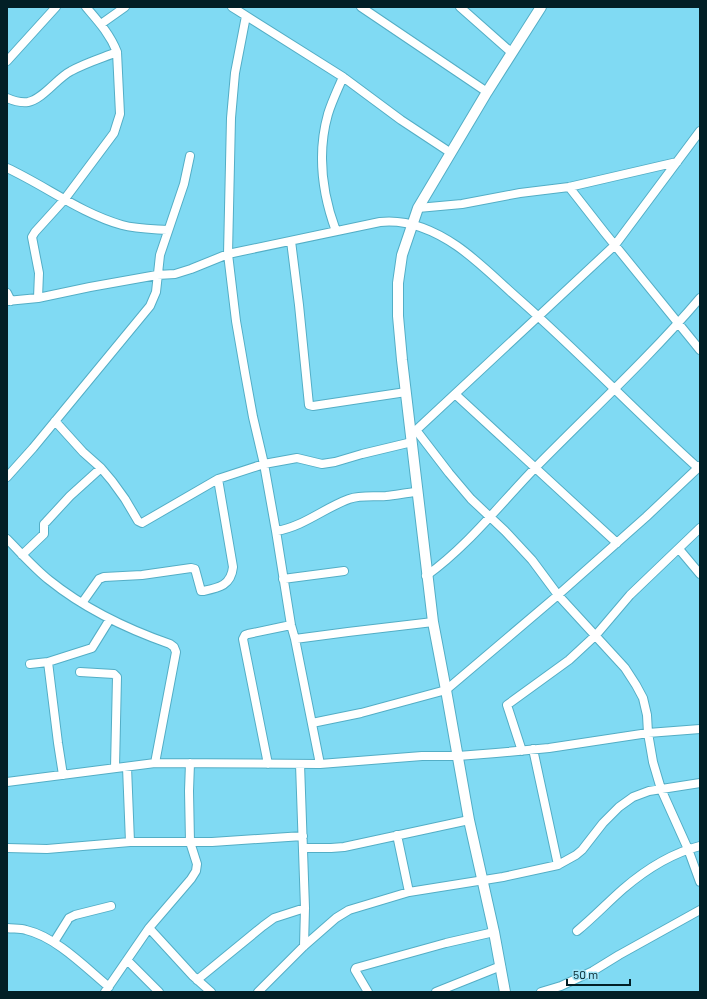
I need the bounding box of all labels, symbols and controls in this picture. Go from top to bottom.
scale bar [567,961,630,987]
text: 50 m [573,967,598,981]

